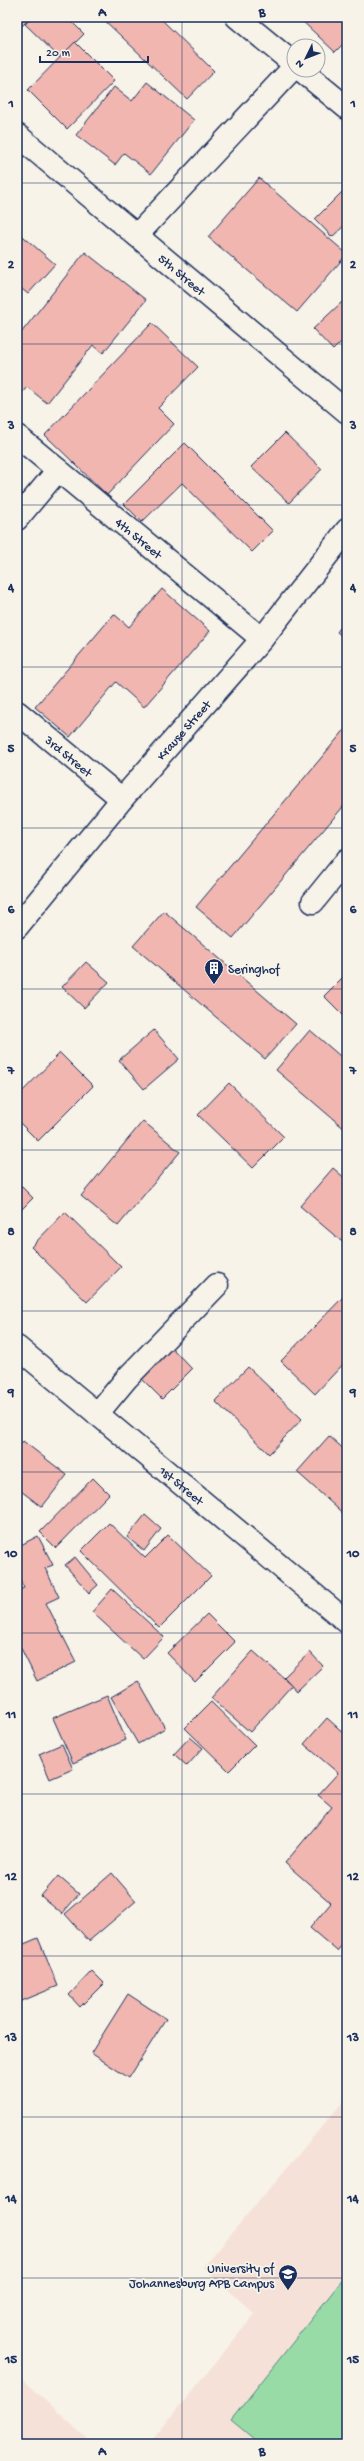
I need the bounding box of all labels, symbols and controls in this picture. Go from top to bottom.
text: A [97,6,107,21]
text: B [258,6,267,21]
scale bar [40,38,148,64]
north arrow [286,38,326,78]
text: 20 m [46,47,71,61]
text: N [293,57,307,70]
text: 1 [7,97,14,112]
text: 1 [349,97,356,112]
street label: 5th Street [154,252,209,301]
text: 2 [8,258,15,273]
text: 2 [350,258,357,273]
text: 3 [7,419,15,434]
text: 3 [349,419,357,434]
street label: 4th Street [111,516,166,564]
text: 4 [7,581,15,596]
text: 4 [349,581,357,596]
street label: Krause Street [155,697,216,764]
street label: 3rd Street [40,733,96,782]
text: 5 [8,742,15,757]
text: 5 [350,742,357,757]
text: 6 [8,903,15,918]
text: 6 [350,903,357,918]
building icon: Seringhof [203,957,225,985]
place label: Seringhof [228,963,280,978]
text: 7 [7,1064,16,1079]
text: 7 [349,1064,358,1079]
text: 8 [7,1225,15,1240]
text: 8 [349,1225,357,1240]
text: 9 [7,1386,15,1401]
text: 9 [349,1386,357,1401]
street label: 1st Street [155,1463,207,1510]
text: 10 [4,1547,18,1562]
text: 10 [346,1547,360,1562]
text: 11 [5,1708,16,1723]
text: 11 [347,1708,358,1723]
text: 12 [4,1870,17,1885]
text: 12 [346,1870,359,1885]
text: 13 [4,2031,17,2046]
text: 13 [346,2031,359,2046]
text: 14 [4,2192,18,2207]
text: 14 [346,2192,360,2207]
place label: University of Johannesburg APB Campus [129,2262,275,2292]
school or university icon: University of Johannesburg APB Campus [277,2263,299,2291]
text: 15 [4,2353,17,2368]
text: 15 [346,2353,359,2368]
text: A [97,2445,107,2460]
text: B [258,2445,267,2460]

